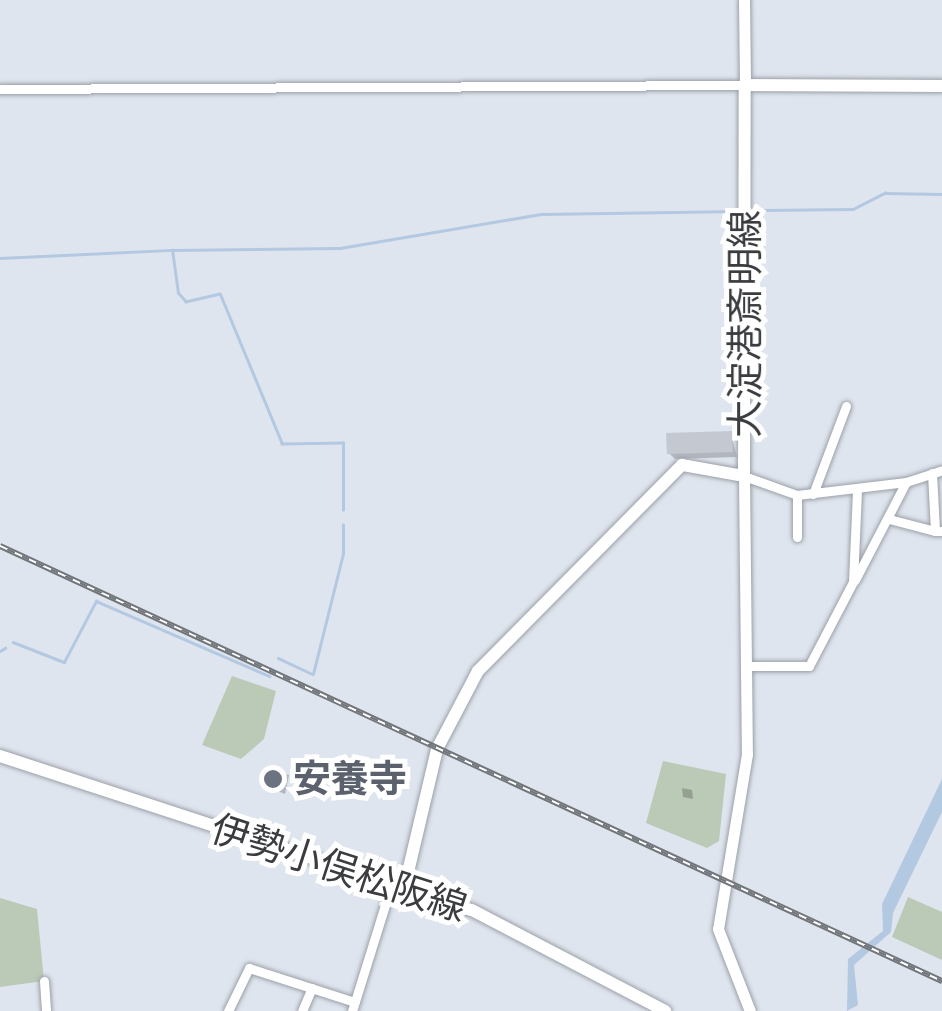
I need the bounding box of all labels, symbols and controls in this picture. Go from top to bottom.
street label: 大淀港斎明線 [722,210,768,438]
place label: 安養寺 [293,756,407,802]
marker: 安養寺 [262,768,284,790]
street label: 伊勢小俣松阪線 [205,805,473,931]

